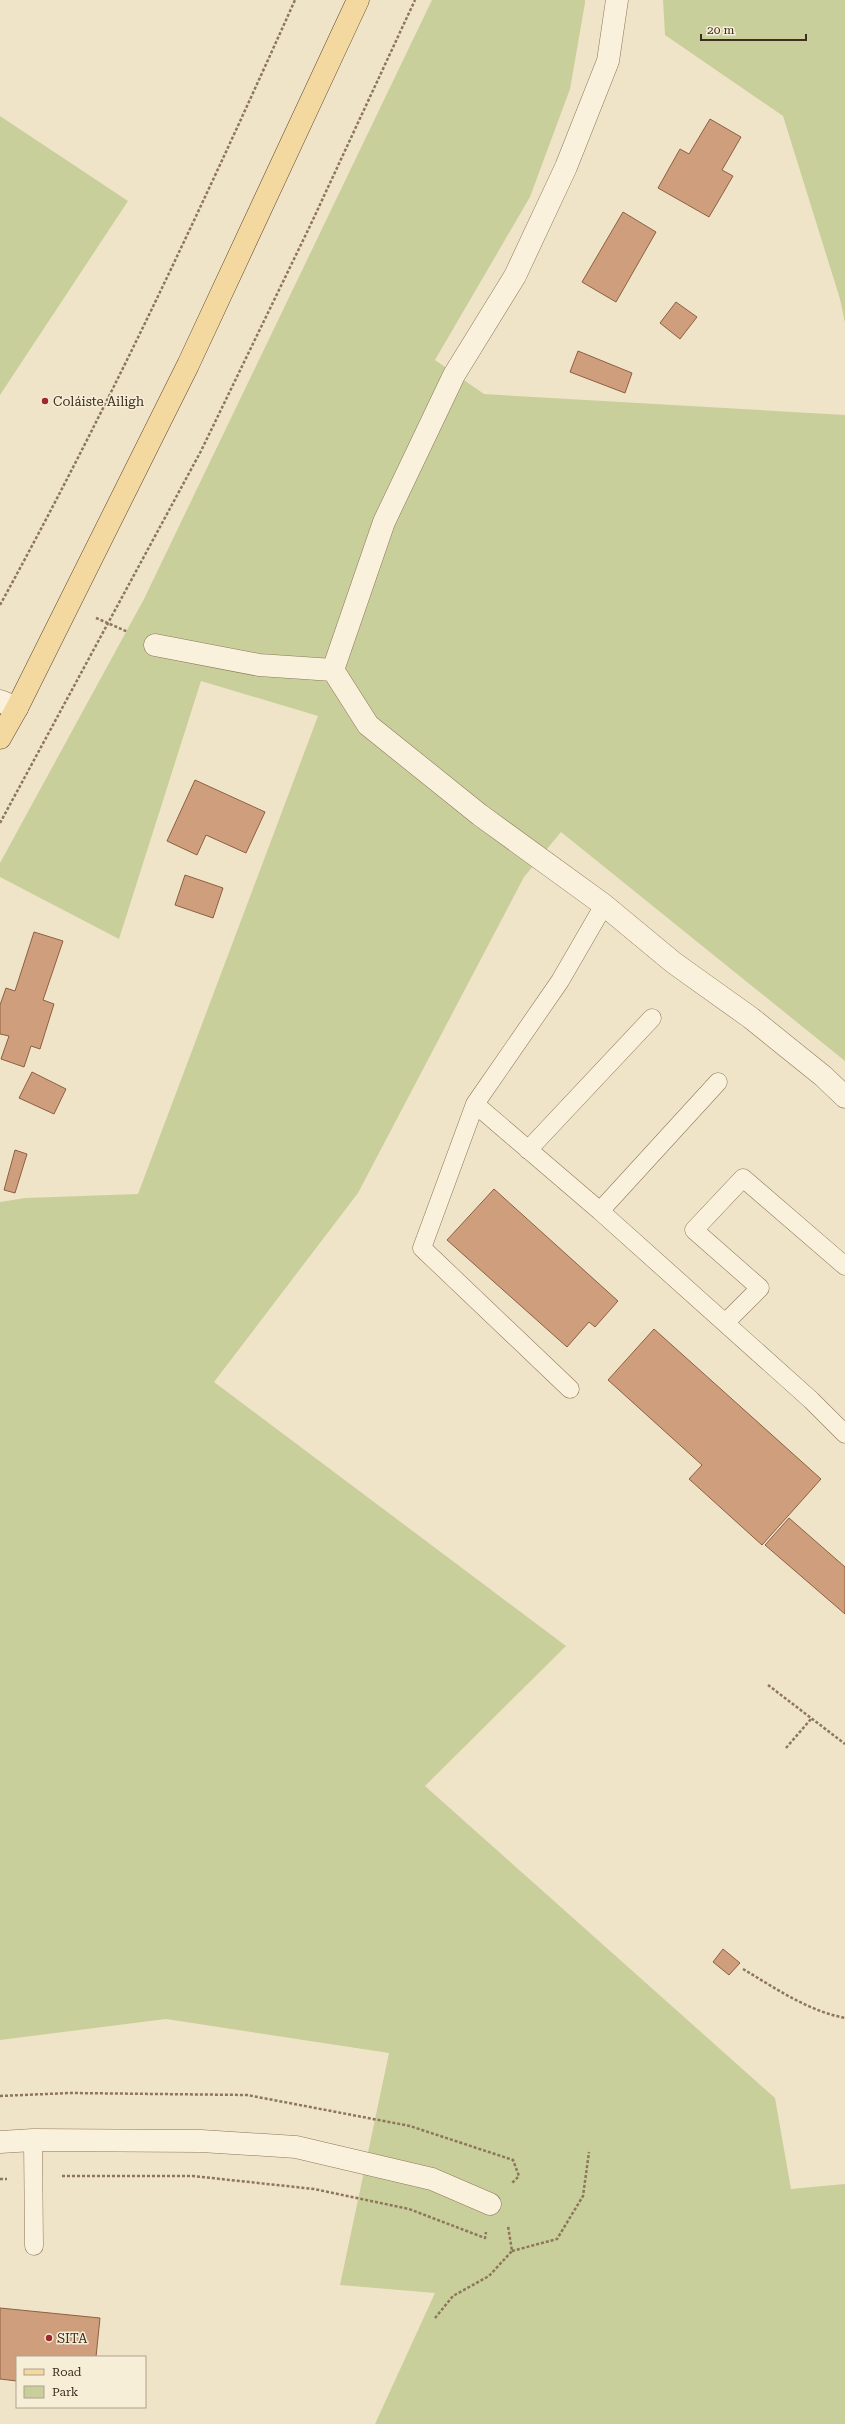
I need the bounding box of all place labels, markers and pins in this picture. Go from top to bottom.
place label: Coláiste Ailigh [53,394,145,409]
marker: Coláiste Ailigh [40,396,50,406]
place label: SITA [57,2331,87,2346]
marker: SITA [44,2333,54,2343]

